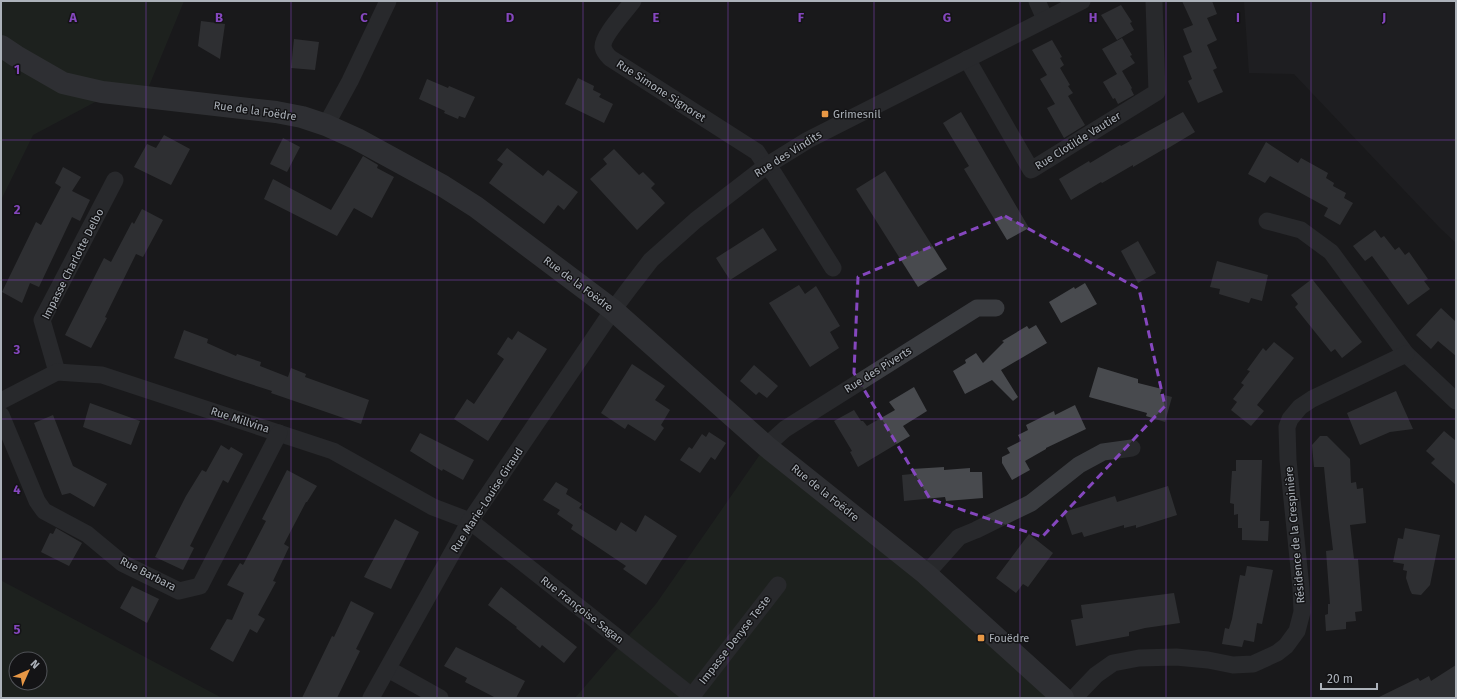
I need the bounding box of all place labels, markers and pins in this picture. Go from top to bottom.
place label: Grimesnil [833,108,881,121]
marker: Grimesnil [820,109,830,119]
place label: Fouëdre [989,632,1029,645]
marker: Fouëdre [976,633,986,643]

